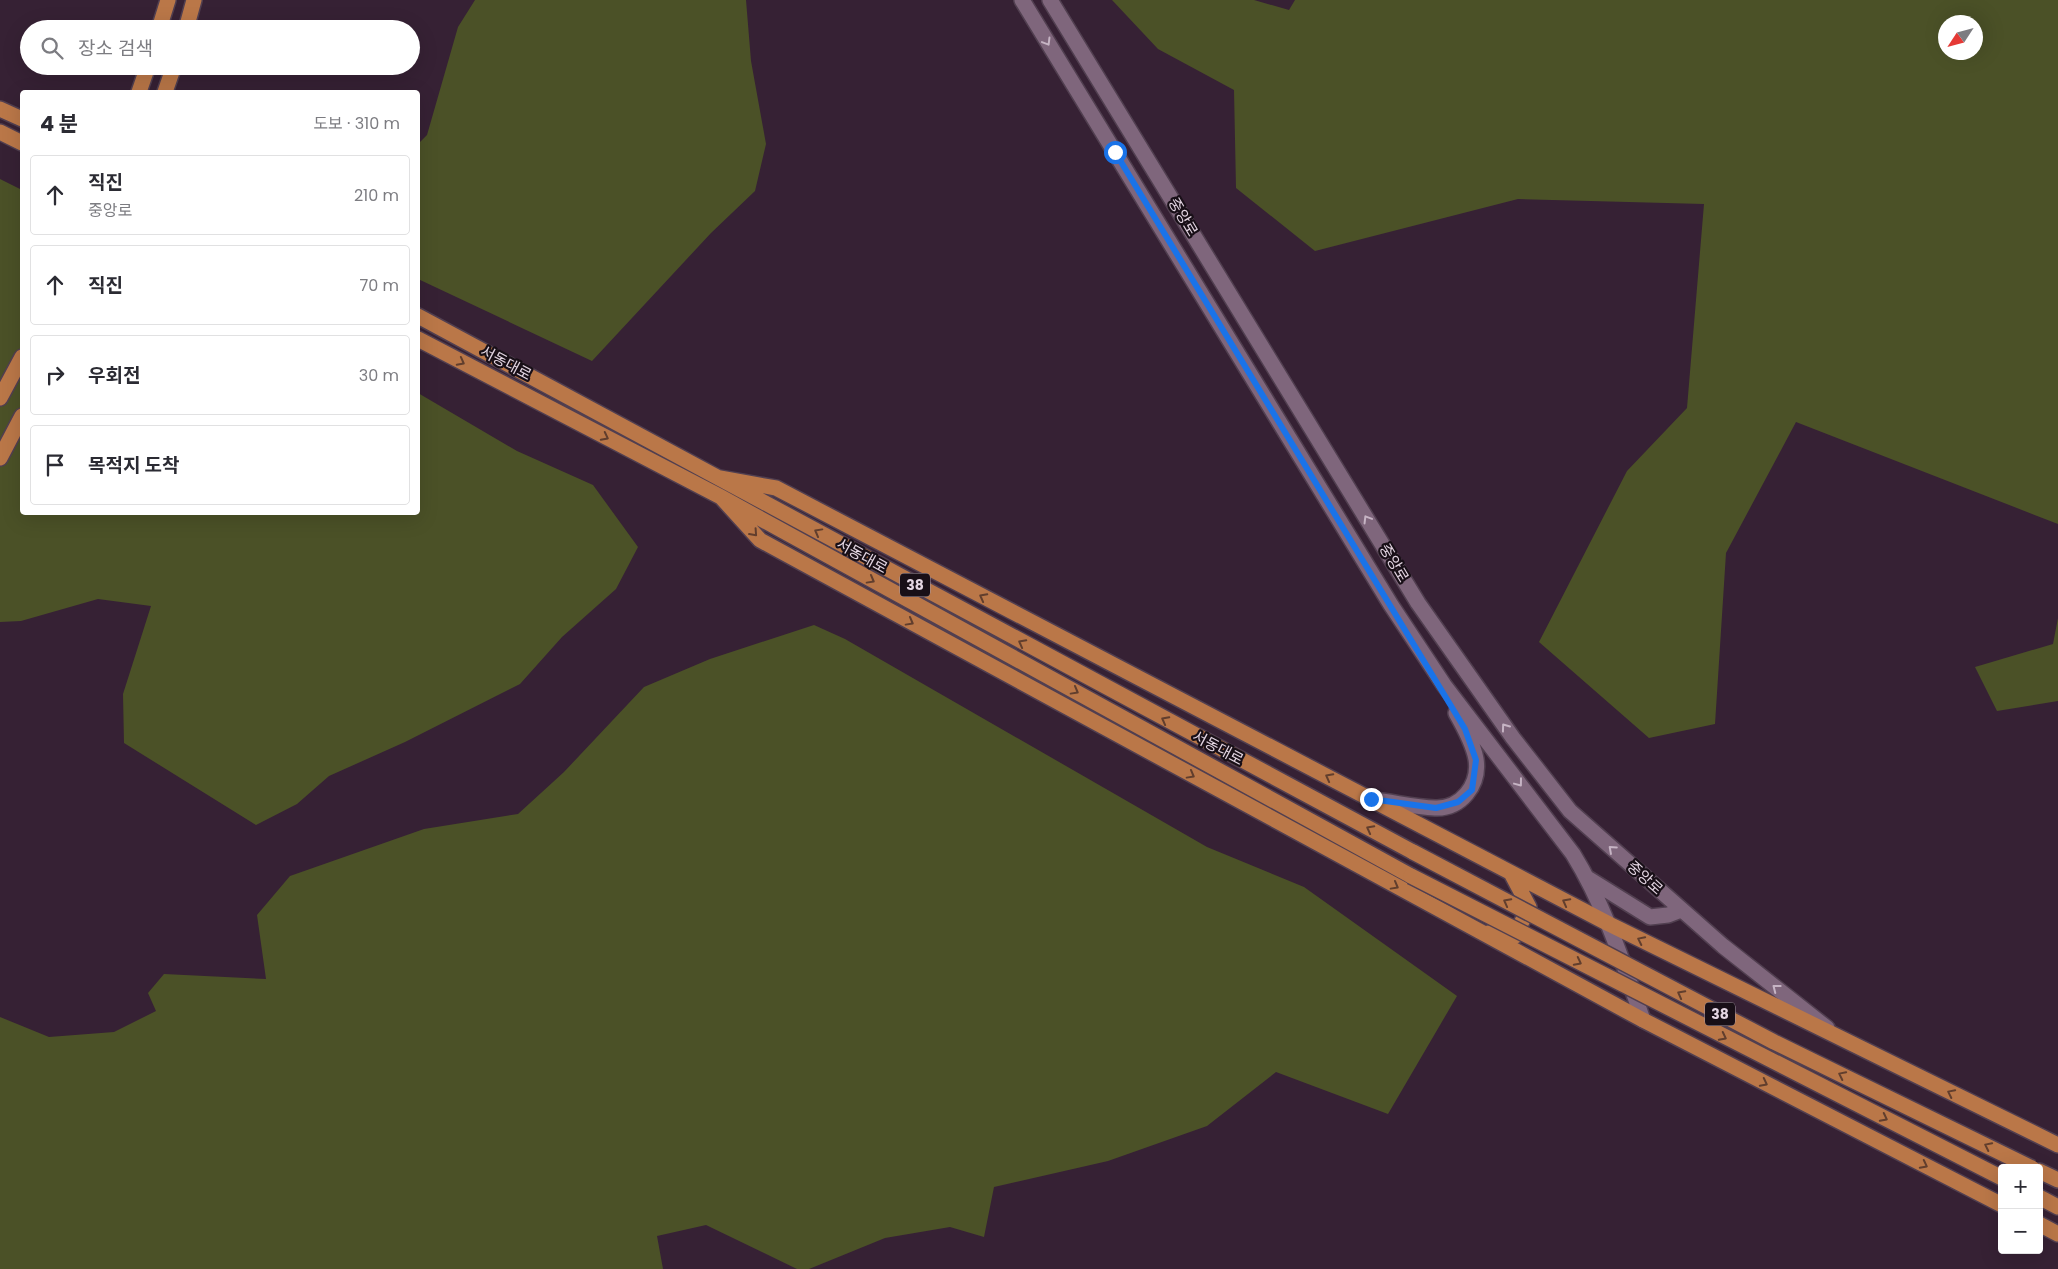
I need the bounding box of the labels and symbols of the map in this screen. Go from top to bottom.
north arrow [1938,15,1983,60]
one-way arrow [1041,36,1051,45]
route start [1104,141,1127,164]
street label: 중앙로 [1164,194,1203,240]
street label: 서동대로 [477,340,536,385]
one-way arrow [455,356,464,366]
one-way arrow [599,431,608,441]
one-way arrow [1363,516,1373,525]
one-way arrow [748,528,757,537]
one-way arrow [814,528,823,538]
street label: 서동대로 [833,533,891,578]
street label: 중앙로 [1375,540,1414,586]
one-way arrow [866,574,875,584]
road number: 38 [900,574,930,596]
one-way arrow [980,593,989,603]
one-way arrow [905,616,914,626]
one-way arrow [1018,639,1027,649]
one-way arrow [1070,685,1079,695]
one-way arrow [1161,716,1170,726]
one-way arrow [1502,723,1511,733]
street label: 서동대로 [1189,725,1248,770]
one-way arrow [1186,769,1195,779]
one-way arrow [1325,773,1334,783]
one-way arrow [1514,778,1523,787]
route end [1360,788,1383,811]
one-way arrow [1366,825,1375,835]
one-way arrow [1609,846,1618,855]
street label: 중앙로 [1623,856,1668,899]
one-way arrow [1390,880,1399,890]
one-way arrow [1503,898,1512,908]
one-way arrow [1562,898,1571,908]
one-way arrow [1638,936,1647,946]
one-way arrow [1573,956,1582,966]
one-way arrow [1773,985,1782,993]
one-way arrow [1678,990,1687,1000]
road number: 38 [1705,1002,1735,1026]
one-way arrow [1718,1031,1727,1041]
one-way arrow [1838,1071,1847,1081]
one-way arrow [1759,1077,1768,1087]
one-way arrow [1948,1089,1957,1099]
one-way arrow [1878,1111,1887,1121]
one-way arrow [1984,1142,1993,1153]
one-way arrow [1919,1159,1928,1169]

